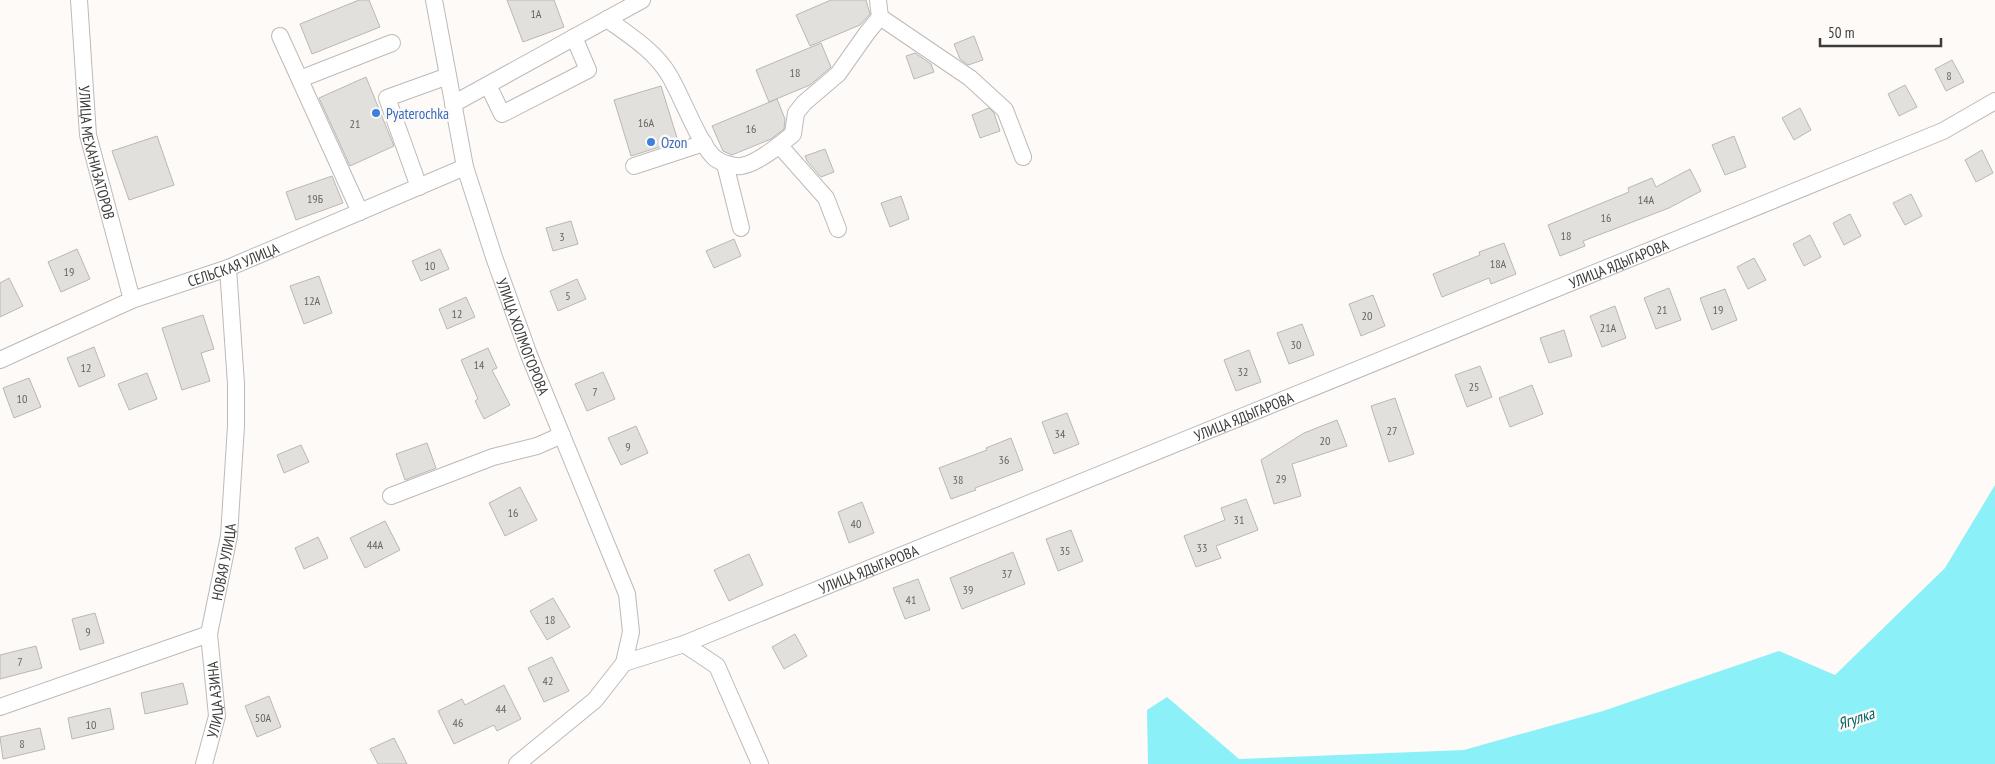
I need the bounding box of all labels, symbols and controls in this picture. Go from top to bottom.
house number: 1А [530,6,542,21]
scale bar [1820,15,1941,47]
text: 50 m [1828,23,1854,42]
house number: 18 [790,65,800,80]
house number: 8 [1946,68,1952,83]
street label: УЛИЦА МЕХАНИЗАТОРОВ [75,85,120,221]
place label: Pyaterochka [386,104,449,123]
marker: Pyaterochka [370,107,382,119]
house number: 16А [638,115,655,130]
house number: 21 [350,116,360,131]
house number: 16 [746,121,756,136]
place label: Ozon [661,133,687,152]
marker: Ozon [645,136,657,148]
house number: 19Б [307,191,323,206]
house number: 14А [1638,192,1655,207]
house number: 16 [1601,210,1611,225]
house number: 18 [1561,228,1571,243]
house number: 3 [559,229,565,244]
street label: УЛИЦА ЯДЫГАРОВА [1566,234,1672,292]
street label: СЕЛЬСКАЯ УЛИЦА [185,238,282,290]
house number: 18А [1490,256,1507,271]
house number: 10 [425,258,435,273]
house number: 19 [64,264,74,279]
street label: УЛИЦА ХОЛМОГОРОВА [493,275,554,398]
house number: 5 [565,288,571,303]
house number: 12А [304,293,321,308]
house number: 21 [1657,302,1667,317]
house number: 19 [1713,302,1723,317]
house number: 12 [452,306,462,321]
house number: 20 [1362,308,1372,323]
house number: 21А [1600,320,1617,335]
house number: 30 [1291,337,1301,352]
house number: 14 [474,357,485,372]
house number: 12 [81,360,91,375]
house number: 32 [1238,364,1248,379]
house number: 25 [1469,379,1479,394]
house number: 7 [592,384,598,399]
street label: УЛИЦА ЯДЫГАРОВА [1191,387,1297,445]
house number: 10 [17,391,27,406]
house number: 27 [1387,423,1397,438]
house number: 34 [1055,426,1066,441]
house number: 20 [1320,433,1330,448]
house number: 9 [625,439,631,454]
house number: 36 [999,452,1009,467]
house number: 29 [1276,471,1286,486]
house number: 38 [953,472,963,487]
house number: 16 [508,505,518,520]
house number: 31 [1234,512,1244,527]
house number: 40 [851,516,861,531]
street label: НОВАЯ УЛИЦА [207,522,239,602]
house number: 44А [367,537,384,552]
street label: УЛИЦА ЯДЫГАРОВА [816,540,922,598]
house number: 33 [1197,540,1207,555]
house number: 35 [1060,543,1070,558]
house number: 37 [1002,566,1012,581]
house number: 39 [963,582,973,597]
house number: 41 [906,592,916,607]
house number: 18 [545,612,555,627]
house number: 9 [85,624,91,639]
house number: 7 [17,654,23,669]
street label: УЛИЦА АЗИНА [202,660,226,740]
house number: 42 [543,673,553,688]
house number: 44 [496,701,507,716]
water label: Ягулка [1835,702,1878,733]
house number: 50А [255,710,272,725]
house number: 46 [453,715,463,730]
house number: 10 [86,717,96,732]
house number: 8 [19,736,25,751]

